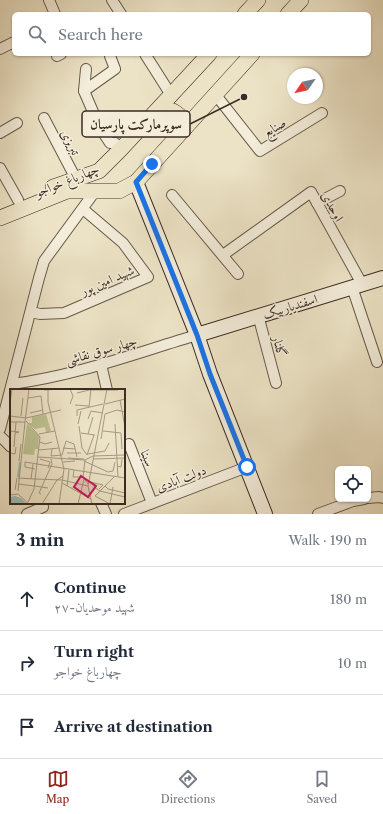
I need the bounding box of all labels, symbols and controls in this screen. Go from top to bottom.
search box [12,12,371,56]
icon: search [26,23,48,45]
text: Search here [58,25,143,44]
north arrow [287,68,323,104]
callout: سوپرمارکت پارسیان [82,111,190,137]
street label: صنایع [260,114,291,144]
text: سوپرمارکت پارسیان [90,115,182,135]
street label: تبریزی [57,126,85,159]
route end [143,155,161,173]
street label: چهارباغ خواجو [31,160,103,205]
street label: اوحدی [318,188,348,224]
street label: شهید امین پور [76,262,137,301]
street label: اسفندیاربیک [261,290,320,323]
street label: چهار سوق نقاشی [63,332,139,370]
street label: گلنار [268,332,291,359]
inset map [10,389,125,504]
street label: سینا [137,447,158,469]
route start [238,458,256,476]
street label: دولت آبادی [154,461,209,496]
map controls [335,466,371,502]
button: locate [335,466,371,502]
text: 3 min [16,530,65,550]
text: Walk · 190 m [288,532,367,548]
text: Continue [54,578,126,597]
icon: ahead [16,588,38,610]
text: 180 m [330,591,367,607]
text: ۲۷-شهید موحدیان [54,599,135,615]
text: Turn right [54,642,134,661]
icon: right [16,652,38,674]
text: 10 m [338,655,367,671]
text: چهارباغ خواجو [54,663,122,679]
icon: arrive [16,716,38,738]
text: Arrive at destination [54,717,213,736]
tab: Map [46,768,69,806]
tab: Directions [161,768,215,806]
tab: Saved [307,768,337,806]

